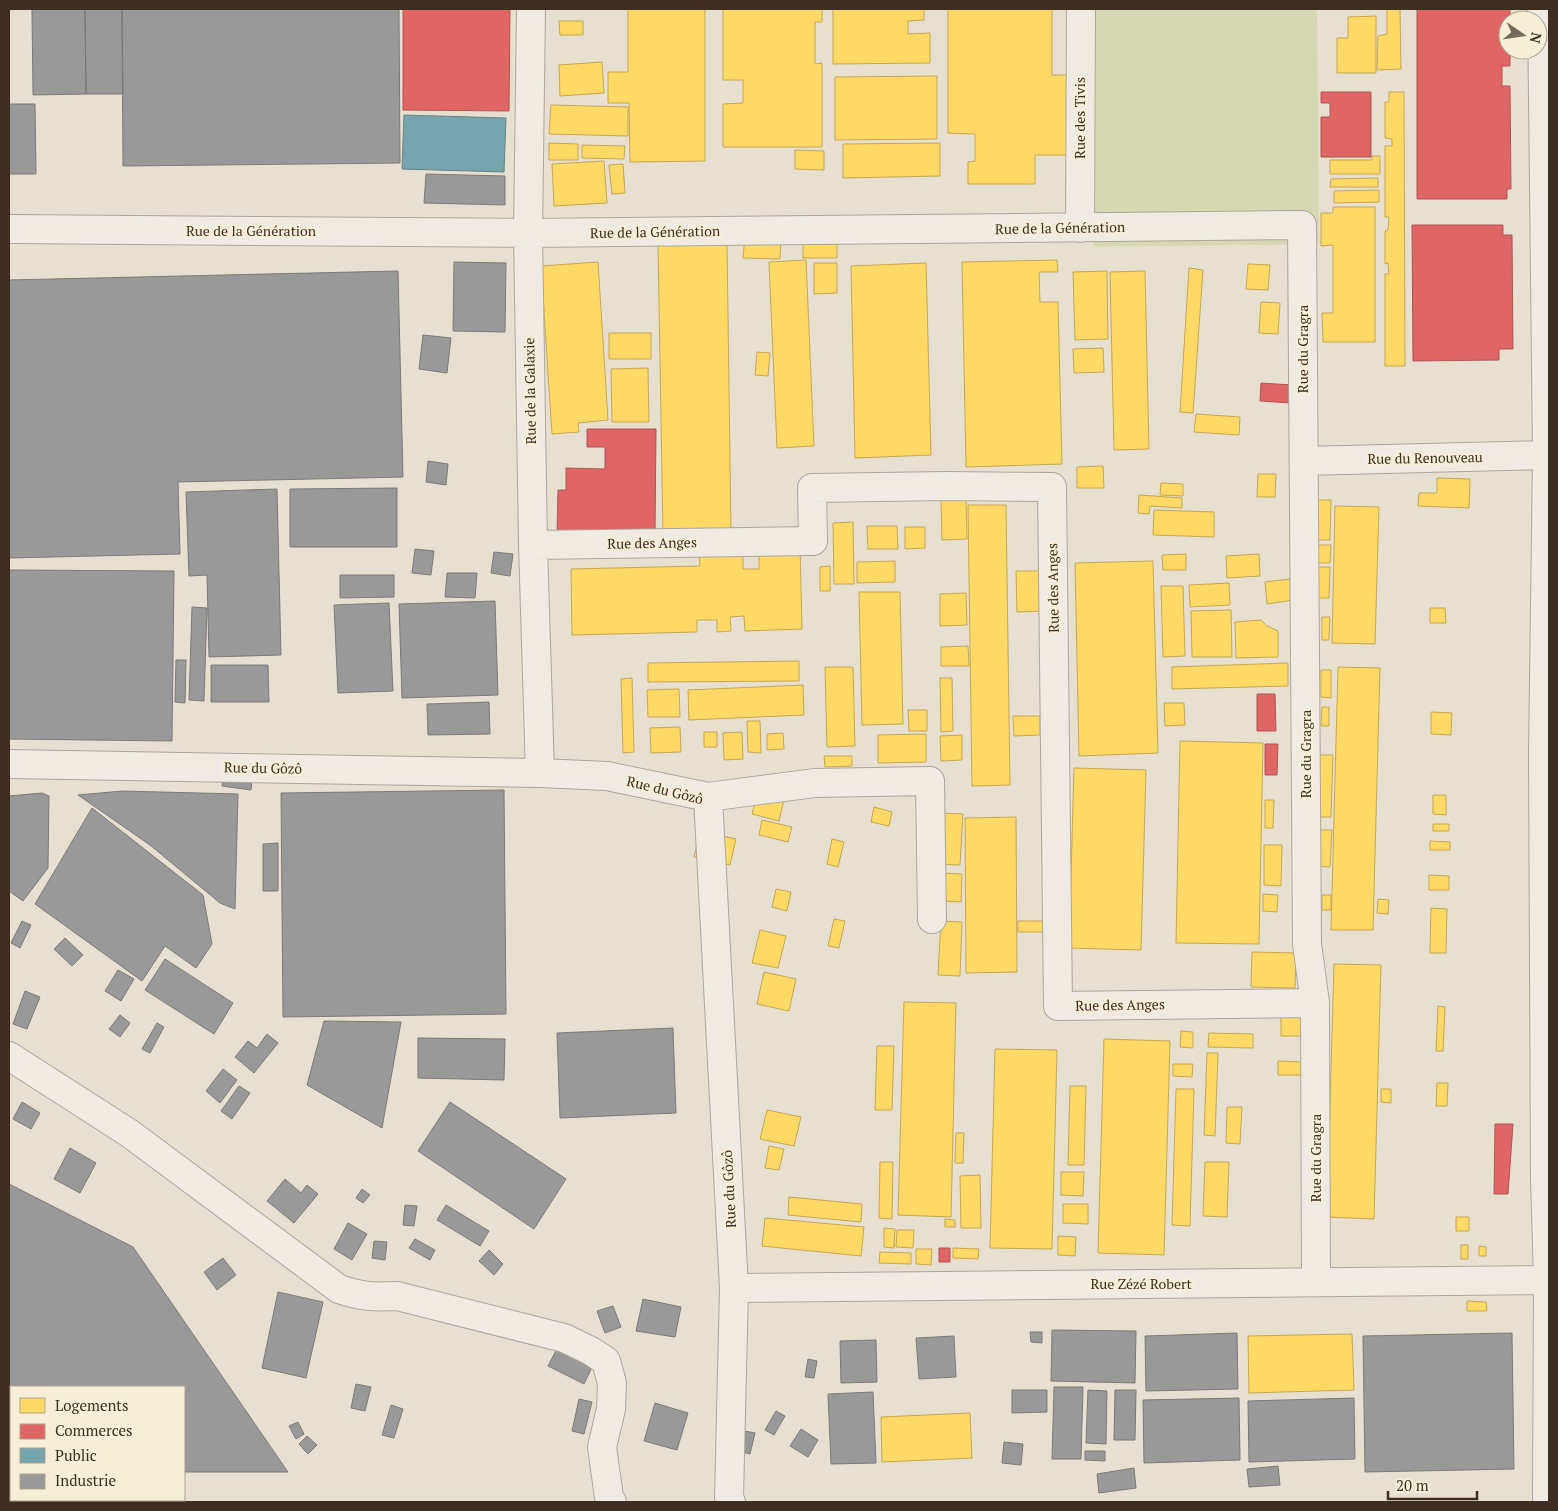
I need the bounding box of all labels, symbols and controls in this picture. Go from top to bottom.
north arrow [1498,10,1548,60]
text: N [1526,31,1547,46]
street label: Rue des Tivis [1070,77,1089,159]
street label: Rue de la Génération [995,217,1126,238]
street label: Rue de la Génération [186,221,317,240]
street label: Rue de la Génération [590,221,721,242]
street label: Rue du Gragra [1293,305,1312,393]
street label: Rue de la Galaxie [519,337,540,445]
street label: Rue du Renouveau [1367,447,1483,468]
street label: Rue des Anges [607,532,697,553]
street label: Rue des Anges [1042,543,1063,633]
street label: Rue du Gragra [1296,710,1315,798]
street label: Rue du Gôzô [224,757,303,778]
street label: Rue du Gôzô [625,771,706,808]
street label: Rue des Anges [1075,994,1165,1015]
street label: Rue du Gragra [1306,1114,1325,1202]
street label: Rue du Gôzô [717,1149,740,1229]
street label: Rue Zézé Robert [1090,1274,1192,1293]
legend [10,1386,185,1501]
text: Logements [55,1395,128,1415]
text: Commerces [55,1420,133,1440]
text: Public [55,1445,97,1465]
scale bar [1388,1468,1477,1500]
text: Industrie [55,1470,116,1490]
text: 20 m [1396,1475,1429,1495]

